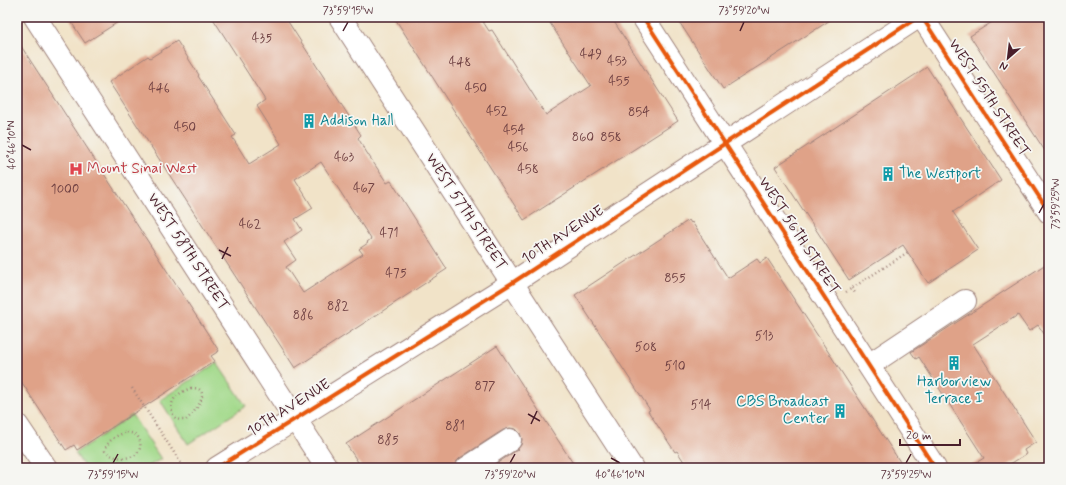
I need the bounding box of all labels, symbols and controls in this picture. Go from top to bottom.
text: 73°59'15"W [323,4,373,18]
text: 73°59'20"W [718,4,770,18]
house number: 435 [252,30,272,47]
street label: WEST 55TH STREET [944,35,1034,161]
north arrow [988,38,1028,78]
house number: 449 [580,46,602,63]
house number: 453 [607,53,628,70]
house number: 448 [449,54,471,71]
text: N [997,58,1010,74]
house number: 455 [608,73,630,90]
house number: 446 [148,80,170,97]
house number: 450 [465,80,487,97]
house number: 452 [486,103,508,120]
house number: 854 [628,104,650,121]
place label: Addison Hall [320,111,394,131]
building icon: Addison Hall [301,113,317,129]
house number: 450 [174,119,196,136]
text: 40°46'10"N [5,120,19,169]
house number: 454 [503,122,525,139]
house number: 860 [572,129,594,146]
house number: 858 [600,129,622,146]
house number: 456 [508,139,528,156]
house number: 463 [334,149,355,166]
street label: WEST 57TH STREET [421,150,511,274]
place label: Mount Sinai West [87,159,197,179]
hospital icon: Mount Sinai West [68,161,84,177]
house number: 458 [517,161,539,178]
place label: The Westport [899,164,981,184]
building icon: The Westport [880,166,896,182]
street label: WEST 56TH STREET [753,173,845,299]
text: 73°59'25"W [1049,179,1063,229]
house number: 467 [353,180,375,197]
house number: 1000 [51,181,79,198]
street label: WEST 58TH STREET [142,189,234,315]
street label: 10TH AVENUE [518,201,608,269]
house number: 462 [239,216,261,233]
house number: 471 [379,225,399,242]
house number: 475 [385,265,407,282]
house number: 855 [664,270,686,287]
house number: 882 [327,298,349,315]
house number: 886 [293,307,313,324]
house number: 513 [755,328,774,345]
house number: 508 [635,339,657,356]
building icon: Harborview Terrace I [946,355,962,371]
house number: 510 [664,358,686,375]
place label: Harborview Terrace I [917,372,991,409]
street label: 10TH AVENUE [244,374,335,442]
house number: 877 [474,378,496,395]
place label: CBS Broadcast Center [736,392,830,429]
house number: 514 [690,397,712,414]
building icon: CBS Broadcast Center [832,403,848,419]
house number: 881 [445,418,465,435]
scale bar [900,421,960,447]
text: 20 m [906,428,932,444]
house number: 885 [377,432,399,449]
text: 73°59'15"W [88,468,138,482]
text: 73°59'20"W [484,468,536,482]
text: 40°46'10"N [596,468,645,482]
text: 73°59'25"W [881,468,931,482]

